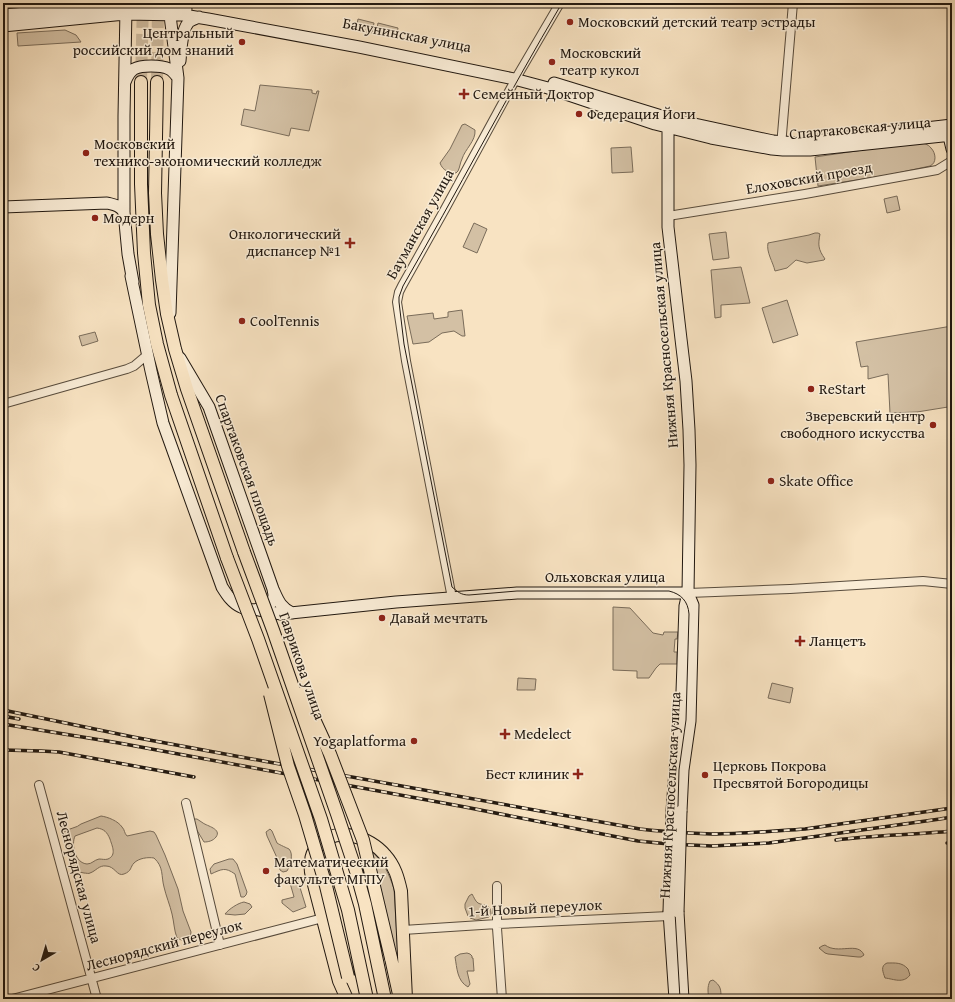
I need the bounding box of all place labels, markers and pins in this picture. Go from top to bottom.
place label: Московский детский театр эстрады [578,11,816,32]
marker: Московский детский театр эстрады [565,17,575,27]
place label: Центральный российский дом знаний [73,22,234,60]
marker: Центральный российский дом знаний [237,37,247,47]
place label: Московский театр кукол [560,42,641,80]
marker: Московский театр кукол [547,57,557,67]
place label: Семейный Доктор [473,83,594,104]
marker: Семейный Доктор [458,88,470,100]
place label: Федерация Йоги [587,103,696,124]
marker: Федерация Йоги [574,109,584,119]
place label: Московский технико-экономический колледж [94,133,322,171]
marker: Московский технико-экономический колледж [81,148,91,158]
place label: Модерн [103,207,155,228]
marker: Модерн [90,213,100,223]
place label: Онкологический диспансер №1 [229,223,341,261]
marker: Онкологический диспансер №1 [344,237,356,249]
place label: CoolTennis [250,310,320,331]
marker: CoolTennis [237,316,247,326]
place label: ReStart [819,378,867,399]
marker: ReStart [806,384,816,394]
place label: Зверевский центр свободного искусства [780,405,926,443]
marker: Зверевский центр свободного искусства [928,420,938,430]
place label: Skate Office [779,470,853,491]
marker: Skate Office [766,476,776,486]
place label: Давай мечтать [389,607,488,628]
marker: Давай мечтать [377,613,387,623]
place label: Ланцетъ [809,630,866,651]
marker: Ланцетъ [794,635,806,647]
place label: Medelect [514,723,572,744]
marker: Medelect [499,728,511,740]
place label: Yogaplatforma [313,730,406,751]
marker: Yogaplatforma [409,736,419,746]
place label: Церковь Покрова Пресвятой Богородицы [713,755,869,793]
place label: Бест клиник [486,763,569,784]
marker: Бест клиник [572,768,584,780]
marker: Церковь Покрова Пресвятой Богородицы [700,770,710,780]
place label: Математический факультет МГПУ [274,851,389,889]
marker: Математический факультет МГПУ [261,866,271,876]

